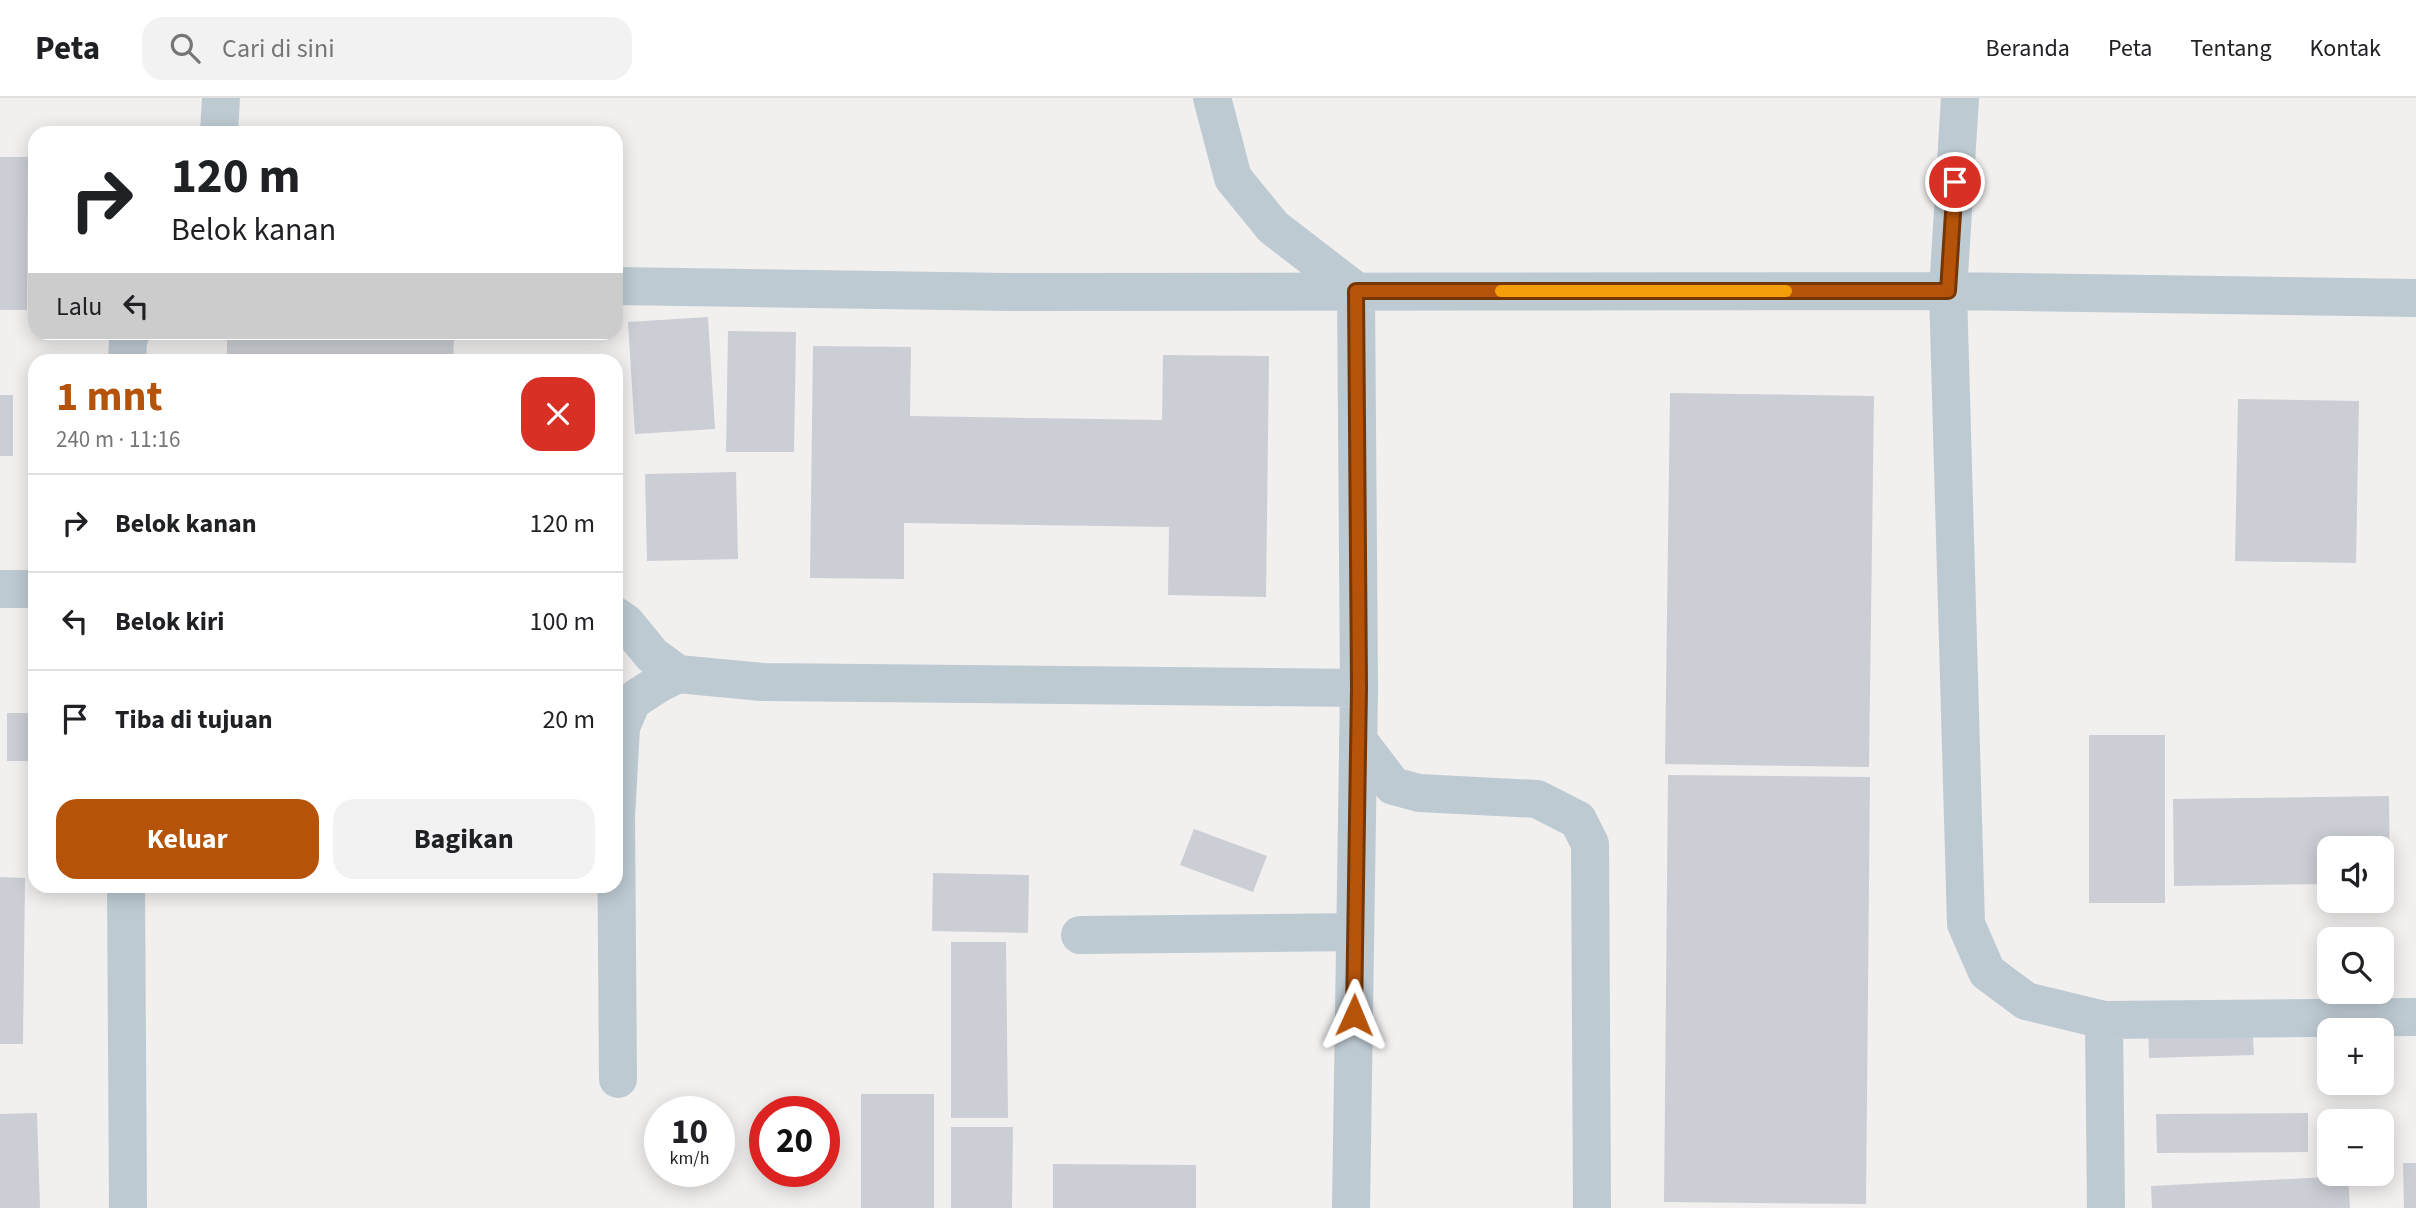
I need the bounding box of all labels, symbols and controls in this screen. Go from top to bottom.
search box [142,17,632,80]
text: Peta [35,25,100,72]
icon: search [166,29,204,67]
text: Cari di sini [222,30,335,67]
text: Beranda [1986,31,2070,66]
text: Peta [2108,31,2152,66]
text: Tentang [2190,31,2272,66]
text: Kontak [2310,31,2381,66]
text: 120 m [171,142,300,212]
pin [1925,152,1985,212]
icon: right [56,154,147,245]
icon: arrive [1936,163,1974,201]
text: Belok kanan [171,207,336,253]
icon: left [117,287,155,325]
text: Lalu [56,288,103,325]
text: 1 mnt [56,367,163,427]
button: close [521,377,595,451]
text: 240 m · 11:16 [56,423,180,456]
icon: right [56,504,94,542]
text: Belok kanan [115,505,257,542]
text: 120 m [529,505,595,542]
icon: left [56,602,94,640]
text: Belok kiri [115,603,224,640]
text: 100 m [529,603,595,640]
icon: arrive [56,700,94,738]
text: Tiba di tujuan [115,701,273,738]
text: 20 m [542,701,595,738]
button: Keluar [56,799,319,879]
button: Bagikan [333,799,595,879]
map controls [2317,836,2394,1186]
button: sound [2317,836,2394,913]
button: search [2317,927,2394,1004]
position arrow [1317,978,1391,1052]
button: + [2317,1018,2394,1095]
speed limit sign: 20 [749,1096,840,1187]
text: 10 [671,1107,708,1157]
button: − [2317,1109,2394,1186]
text: km/h [670,1146,709,1171]

